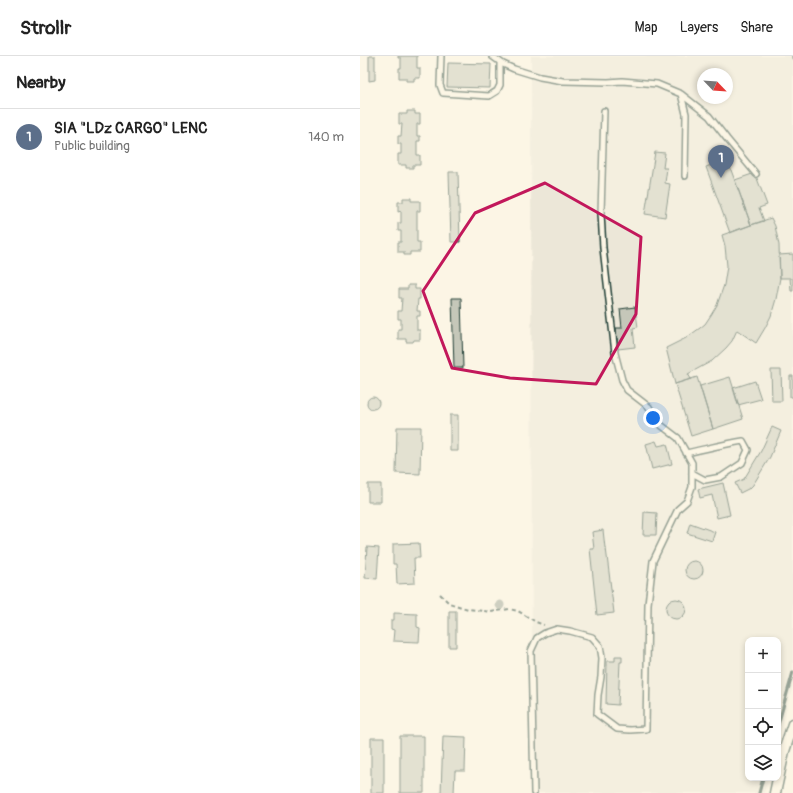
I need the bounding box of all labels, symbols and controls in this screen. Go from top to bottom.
text: Strollr [20,16,71,40]
text: Map [635,19,658,36]
text: Layers [680,19,718,36]
text: Share [740,19,773,36]
north arrow [697,68,733,104]
text: Nearby [16,72,65,93]
text: SIA "LDz CARGO" LENC [54,119,207,138]
text: 1 [26,129,32,145]
text: 140 m [308,129,344,145]
text: Public building [54,138,130,154]
pin: 1 [708,145,734,178]
your location [643,408,663,428]
map controls [745,637,781,781]
button: + [745,637,781,673]
button: − [745,673,781,709]
button: locate [745,709,781,745]
button: layers [745,745,781,781]

